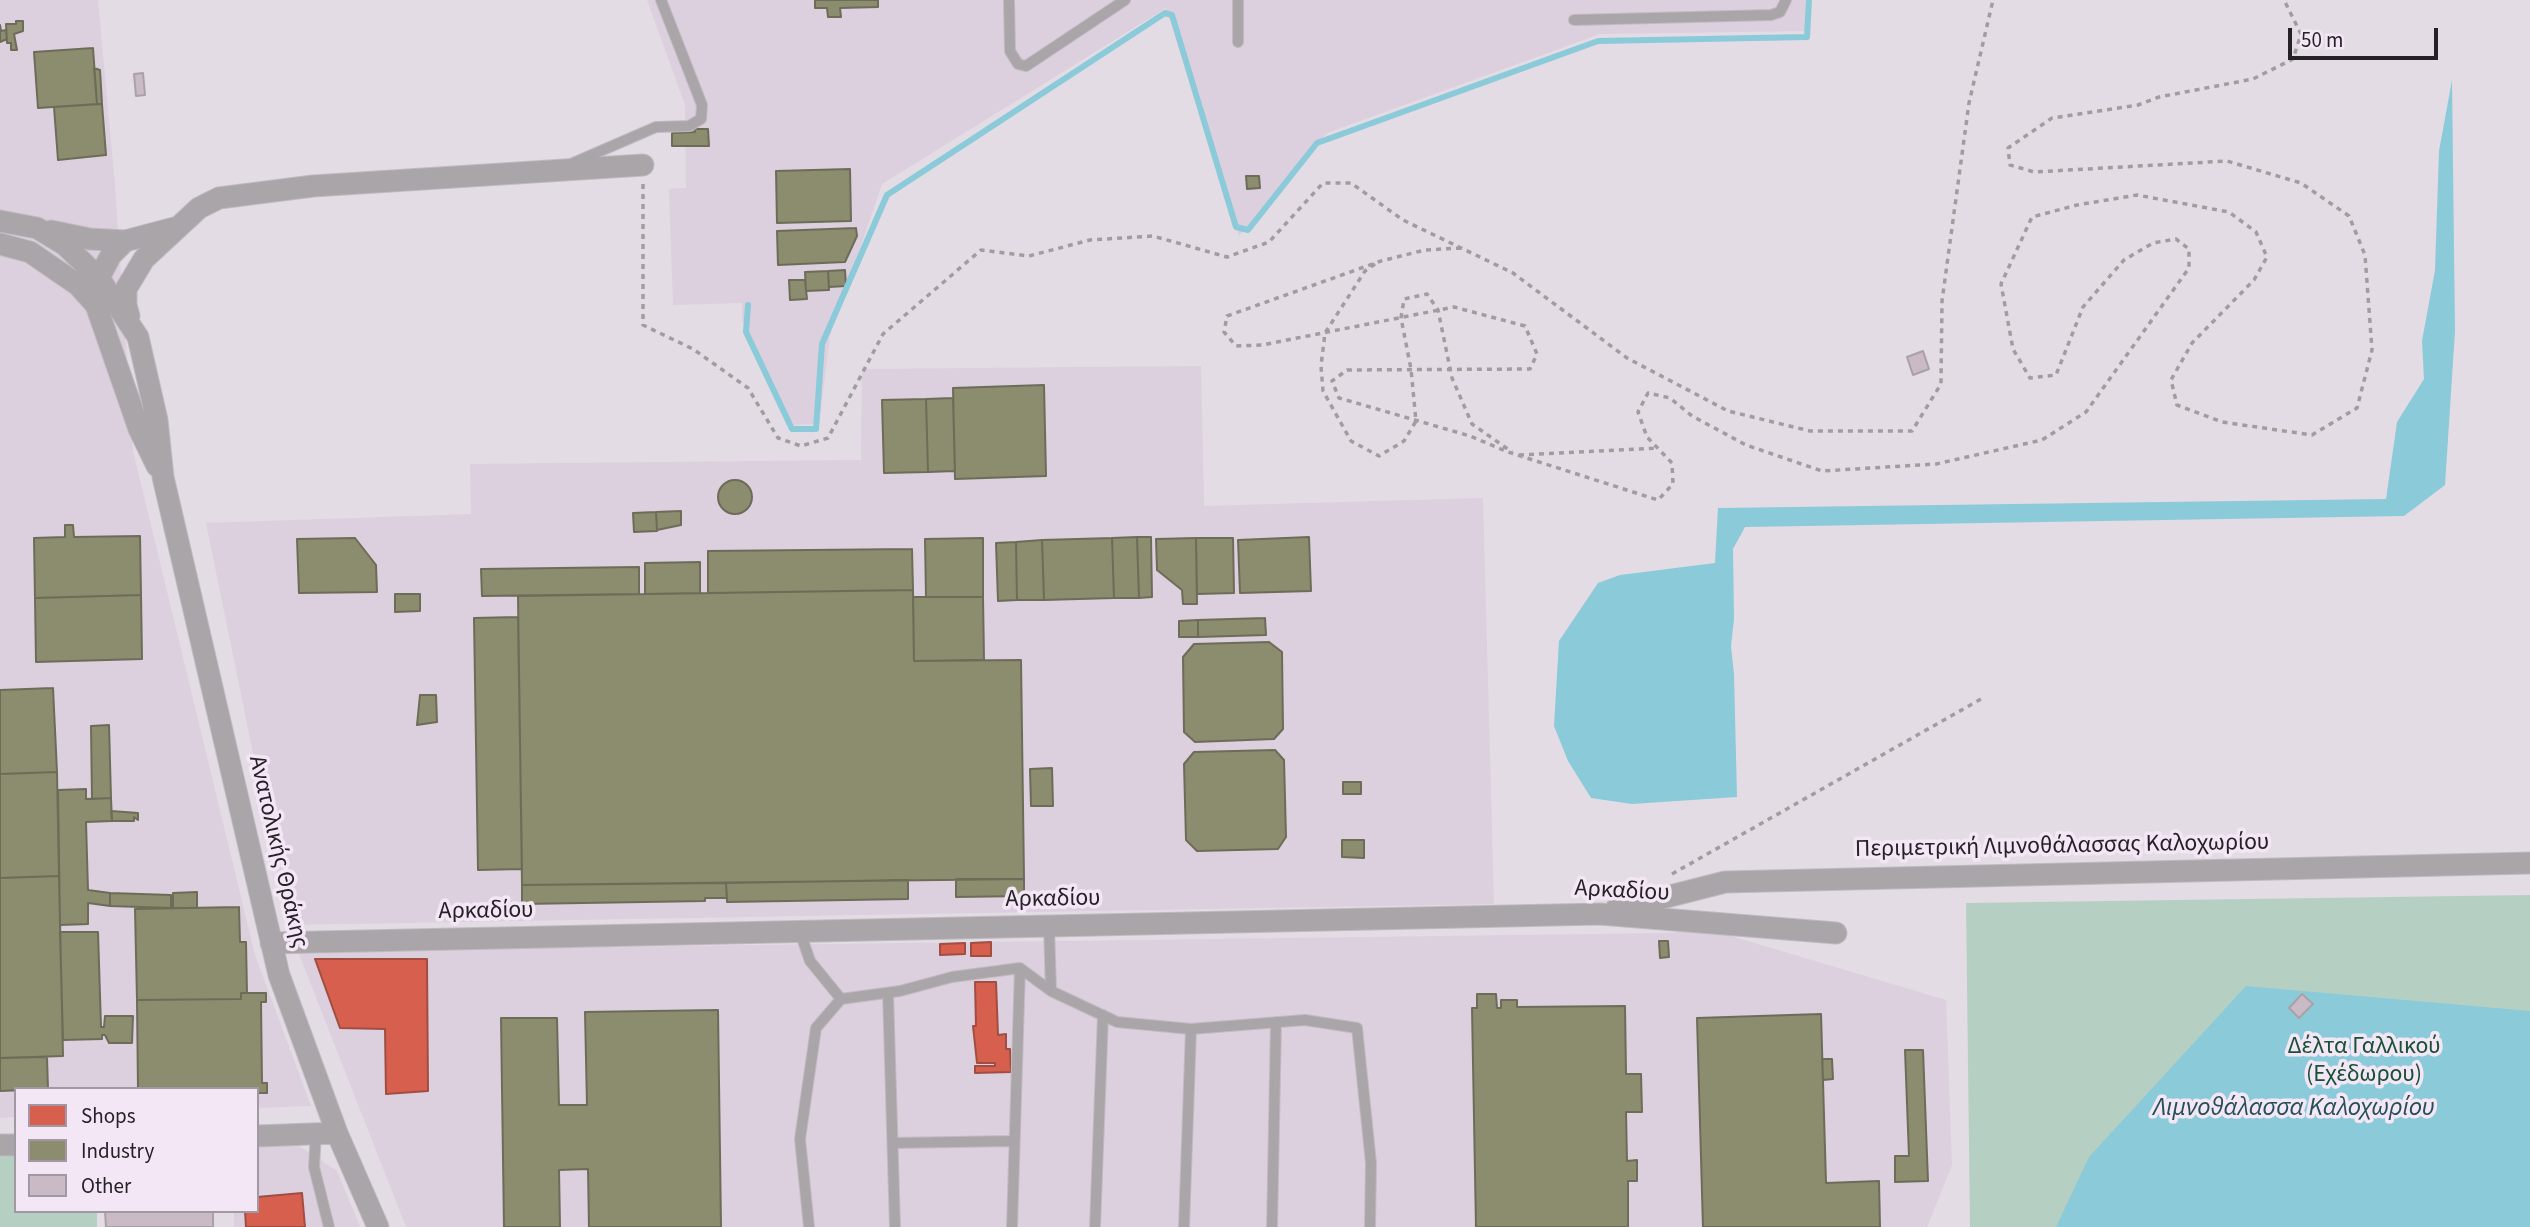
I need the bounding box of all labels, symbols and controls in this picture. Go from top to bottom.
scale bar [2292,14,2442,58]
text: 50 m [2301,25,2343,55]
street label: Ανατολικής Θράκης [241,753,313,951]
street label: Περιμετρική Λιμνοθάλασσας Καλοχωρίου [1855,829,2269,865]
street label: Αρκαδίου [1574,875,1670,909]
street label: Αρκαδίου [1005,885,1101,915]
street label: Αρκαδίου [438,897,534,927]
park label: Δέλτα Γαλλικού (Εχέδωρου) [2288,1034,2440,1090]
legend [14,1087,259,1213]
water label: Λιμνοθάλασσα Καλοχωρίου [2153,1093,2435,1125]
text: Shops [81,1101,135,1131]
text: Industry [81,1136,154,1166]
text: Other [81,1171,131,1201]

